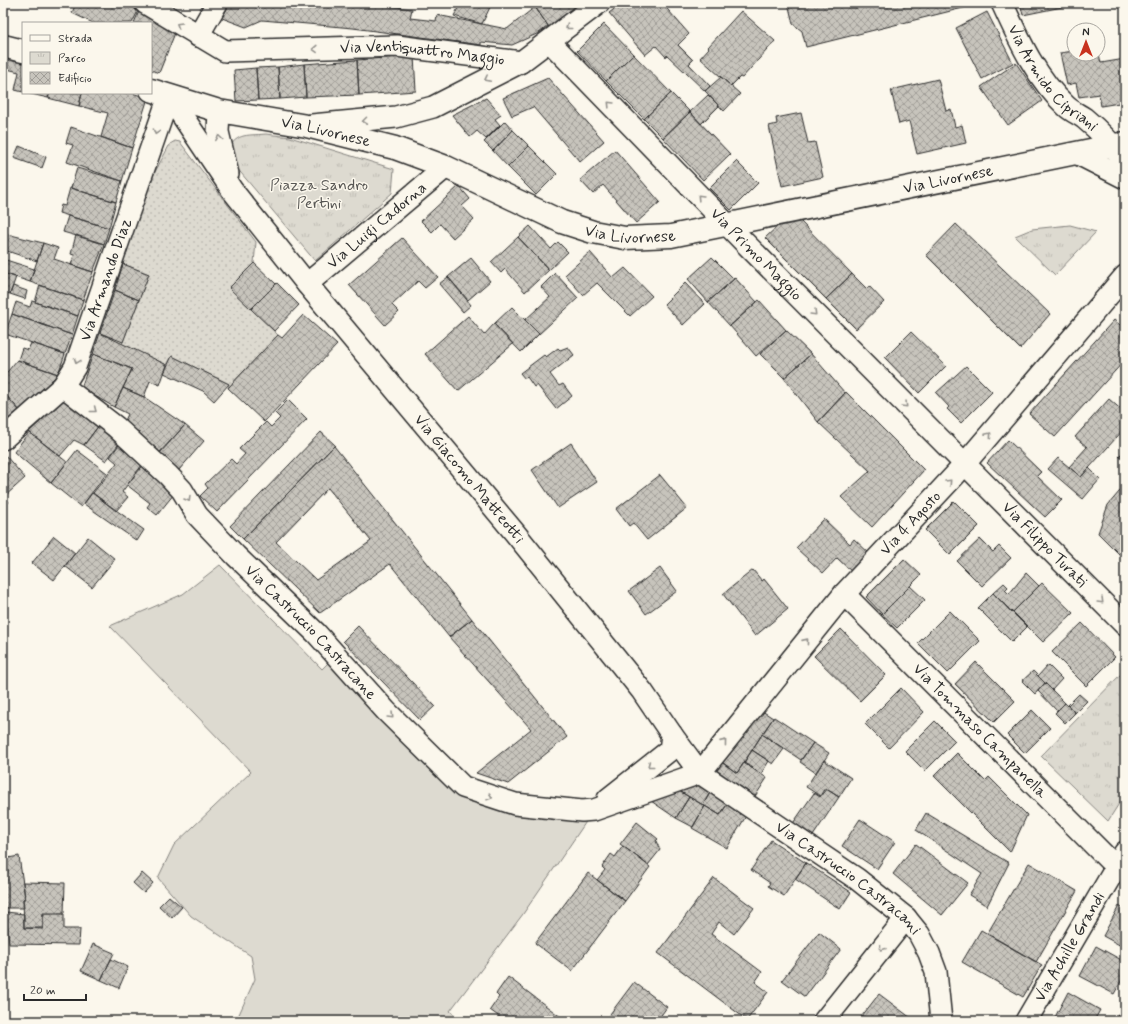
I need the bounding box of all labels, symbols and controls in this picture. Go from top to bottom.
street label: Via Armido Cipriani [1003,21,1103,136]
legend [22,22,152,94]
one-way arrow [176,22,183,29]
one-way arrow [566,22,573,29]
north arrow [1066,22,1106,62]
text: N [1082,26,1090,40]
text: Strada [58,31,92,47]
street label: Via Ventiquattro Maggio [339,35,506,70]
one-way arrow [312,44,318,53]
text: Parco [58,51,86,67]
text: Edificio [58,71,92,87]
one-way arrow [483,75,491,82]
one-way arrow [607,101,615,109]
street label: Via Livornese [279,111,373,152]
one-way arrow [362,116,368,125]
one-way arrow [152,129,161,136]
one-way arrow [215,135,224,142]
street label: Via Livornese [901,160,995,199]
park label: Piazza Sandro Pertini [270,175,368,214]
street label: Via Luigi Cadorna [322,177,431,274]
one-way arrow [697,194,705,202]
street label: Via Primo Maggio [706,203,807,305]
street label: Via Armando Diaz [74,215,136,344]
street label: Via Livornese [582,219,678,249]
one-way arrow [809,308,817,316]
one-way arrow [74,358,82,365]
one-way arrow [900,400,908,408]
one-way arrow [89,405,96,412]
street label: Via Giacomo Matteotti [409,410,530,548]
one-way arrow [984,432,991,440]
one-way arrow [944,479,951,487]
street label: Via 4 Agosto [875,486,946,560]
one-way arrow [183,495,190,502]
street label: Via Filippo Turati [997,497,1092,592]
street label: Via Castruccio Castracane [241,560,382,705]
one-way arrow [1096,596,1103,604]
one-way arrow [801,639,808,646]
street label: Via Tommaso Campanella [908,659,1052,803]
one-way arrow [386,711,394,719]
one-way arrow [720,740,727,747]
one-way arrow [648,760,655,767]
one-way arrow [487,792,494,800]
street label: Via Castruccio Castracani [771,817,926,939]
street label: Via Achille Grandi [1029,888,1110,1006]
one-way arrow [879,944,886,951]
scale bar [24,976,86,1002]
text: 20 m [30,983,56,999]

